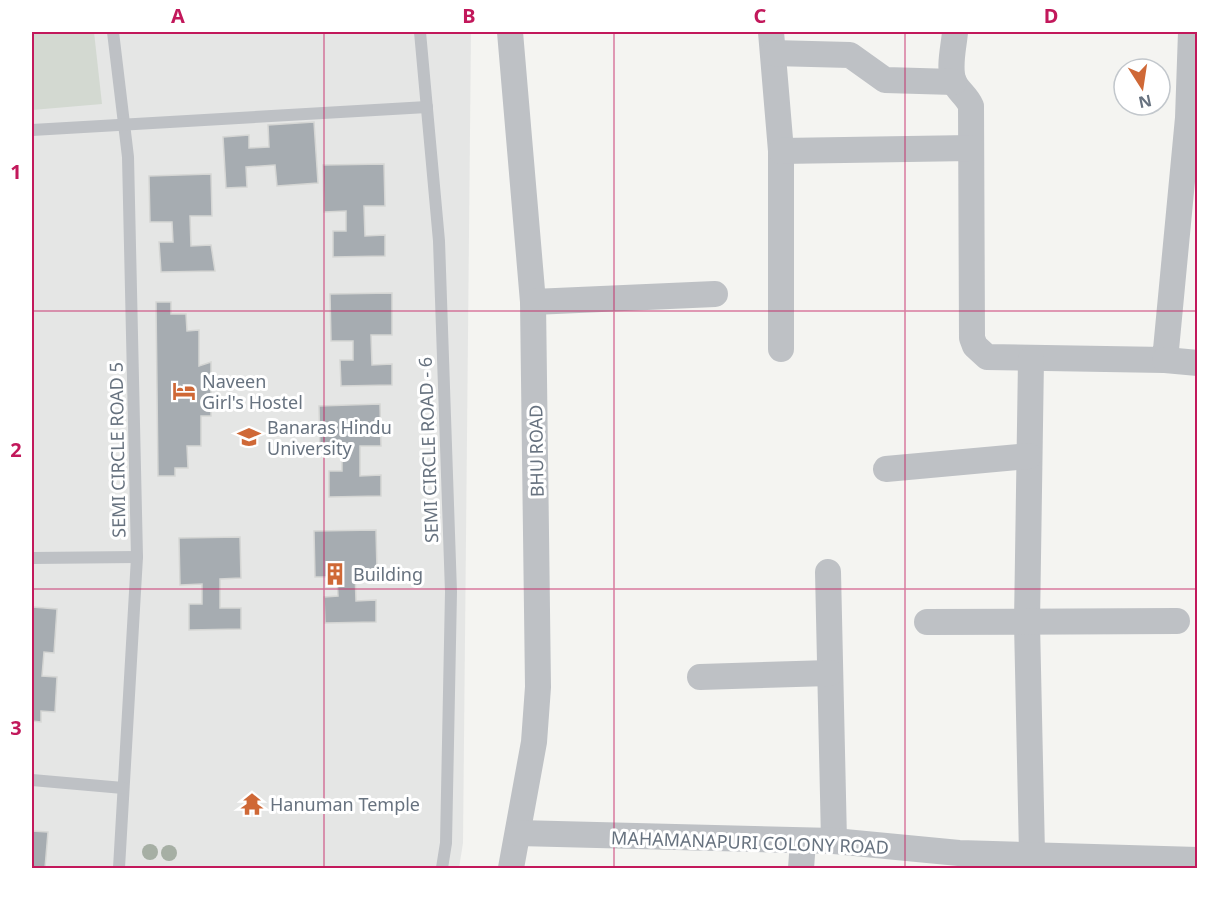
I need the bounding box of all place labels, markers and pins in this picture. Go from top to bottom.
place label: Naveen Girl's Hostel [202,369,303,414]
hotel icon: Naveen Girl's Hostel [171,378,197,404]
place label: Banaras Hindu University [267,415,392,460]
school or university icon: Banaras Hindu University [236,424,262,450]
building icon: Building [322,561,348,587]
place label: Building [353,562,423,586]
temple icon: Hanuman Temple [239,791,265,817]
place label: Hanuman Temple [270,792,420,816]

